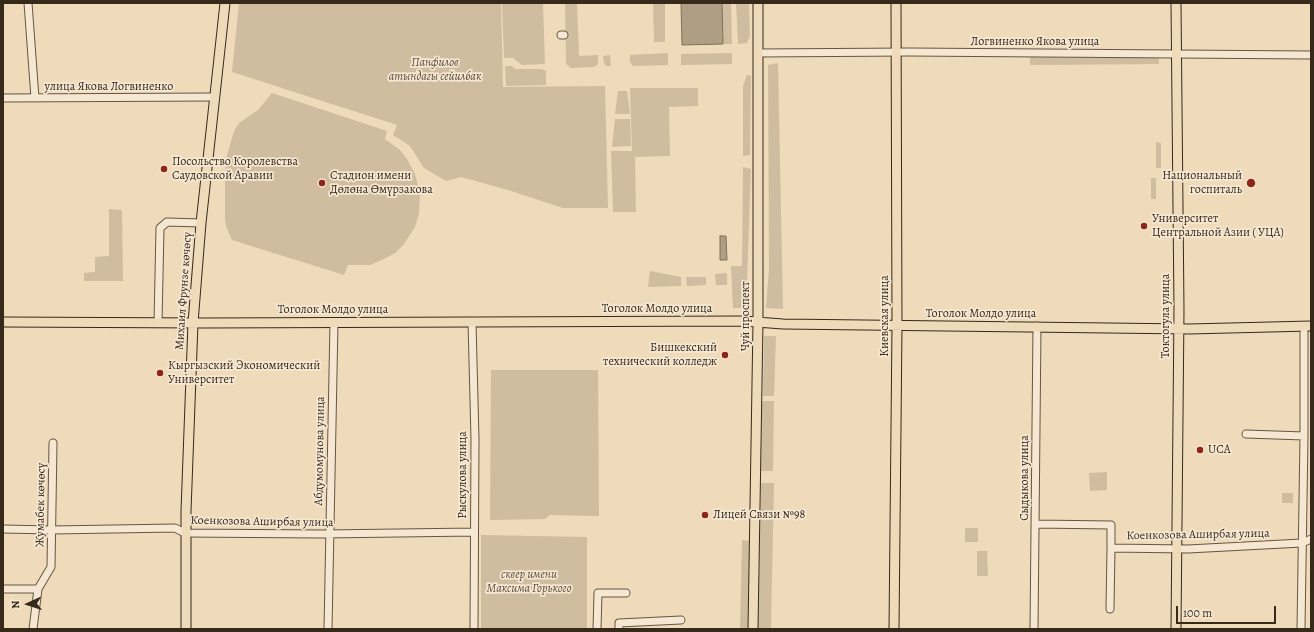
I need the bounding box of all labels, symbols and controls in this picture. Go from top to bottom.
street label: Логвиненко Якова улица [971,35,1099,49]
park label: Панфилов атындагы сейилбак [389,56,481,84]
street label: улица Якова Логвиненко [45,80,173,94]
place label: Посольство Королевства Саудовской Аравии [172,155,298,183]
marker: Посольство Королевства Саудовской Аравии [159,164,169,174]
place label: Стадион имени Дөлөна Өмүрзакова [330,169,433,197]
place label: Национальный госпиталь [1162,169,1242,197]
marker: Национальный госпиталь [1245,177,1257,189]
marker: Стадион имени Дөлөна Өмүрзакова [317,178,327,188]
place label: Университет Центральной Азии ( УЦА) [1152,212,1284,240]
marker: Университет Центральной Азии ( УЦА) [1139,221,1149,231]
street label: Михаил Фрунзе көчөсү [173,232,195,350]
street label: Токтогула улица [1159,274,1173,358]
street label: Киевская улица [878,275,892,357]
street label: Чуй проспект [739,281,753,351]
street label: Тоголок Молдо улица [602,302,712,316]
street label: Тоголок Молдо улица [278,303,388,317]
street label: Тоголок Молдо улица [926,307,1036,321]
place label: Бишкекский технический колледж [603,341,717,369]
marker: Бишкекский технический колледж [720,350,730,360]
place label: Кыргызский Экономический Университет [168,359,320,387]
marker: Кыргызский Экономический Университет [155,368,165,378]
street label: Абдумомунова улица [312,396,328,506]
street label: Рыскулова улица [456,431,470,519]
street label: Сыдыкова улица [1018,435,1032,521]
place label: UCA [1208,443,1231,457]
marker: UCA [1195,445,1205,455]
street label: Жумабек көчөсү [33,463,49,547]
place label: Лицей Связи №98 [713,508,805,522]
marker: Лицей Связи №98 [700,510,710,520]
street label: Коенкозова Аширбая улица [190,514,334,530]
street label: Коенкозова Аширбая улица [1126,527,1270,543]
park label: сквер имени Максима Горького [486,568,572,596]
north arrow [8,584,48,624]
scale bar [1178,598,1278,624]
text: N [8,600,23,609]
text: 100 m [1183,605,1212,621]

